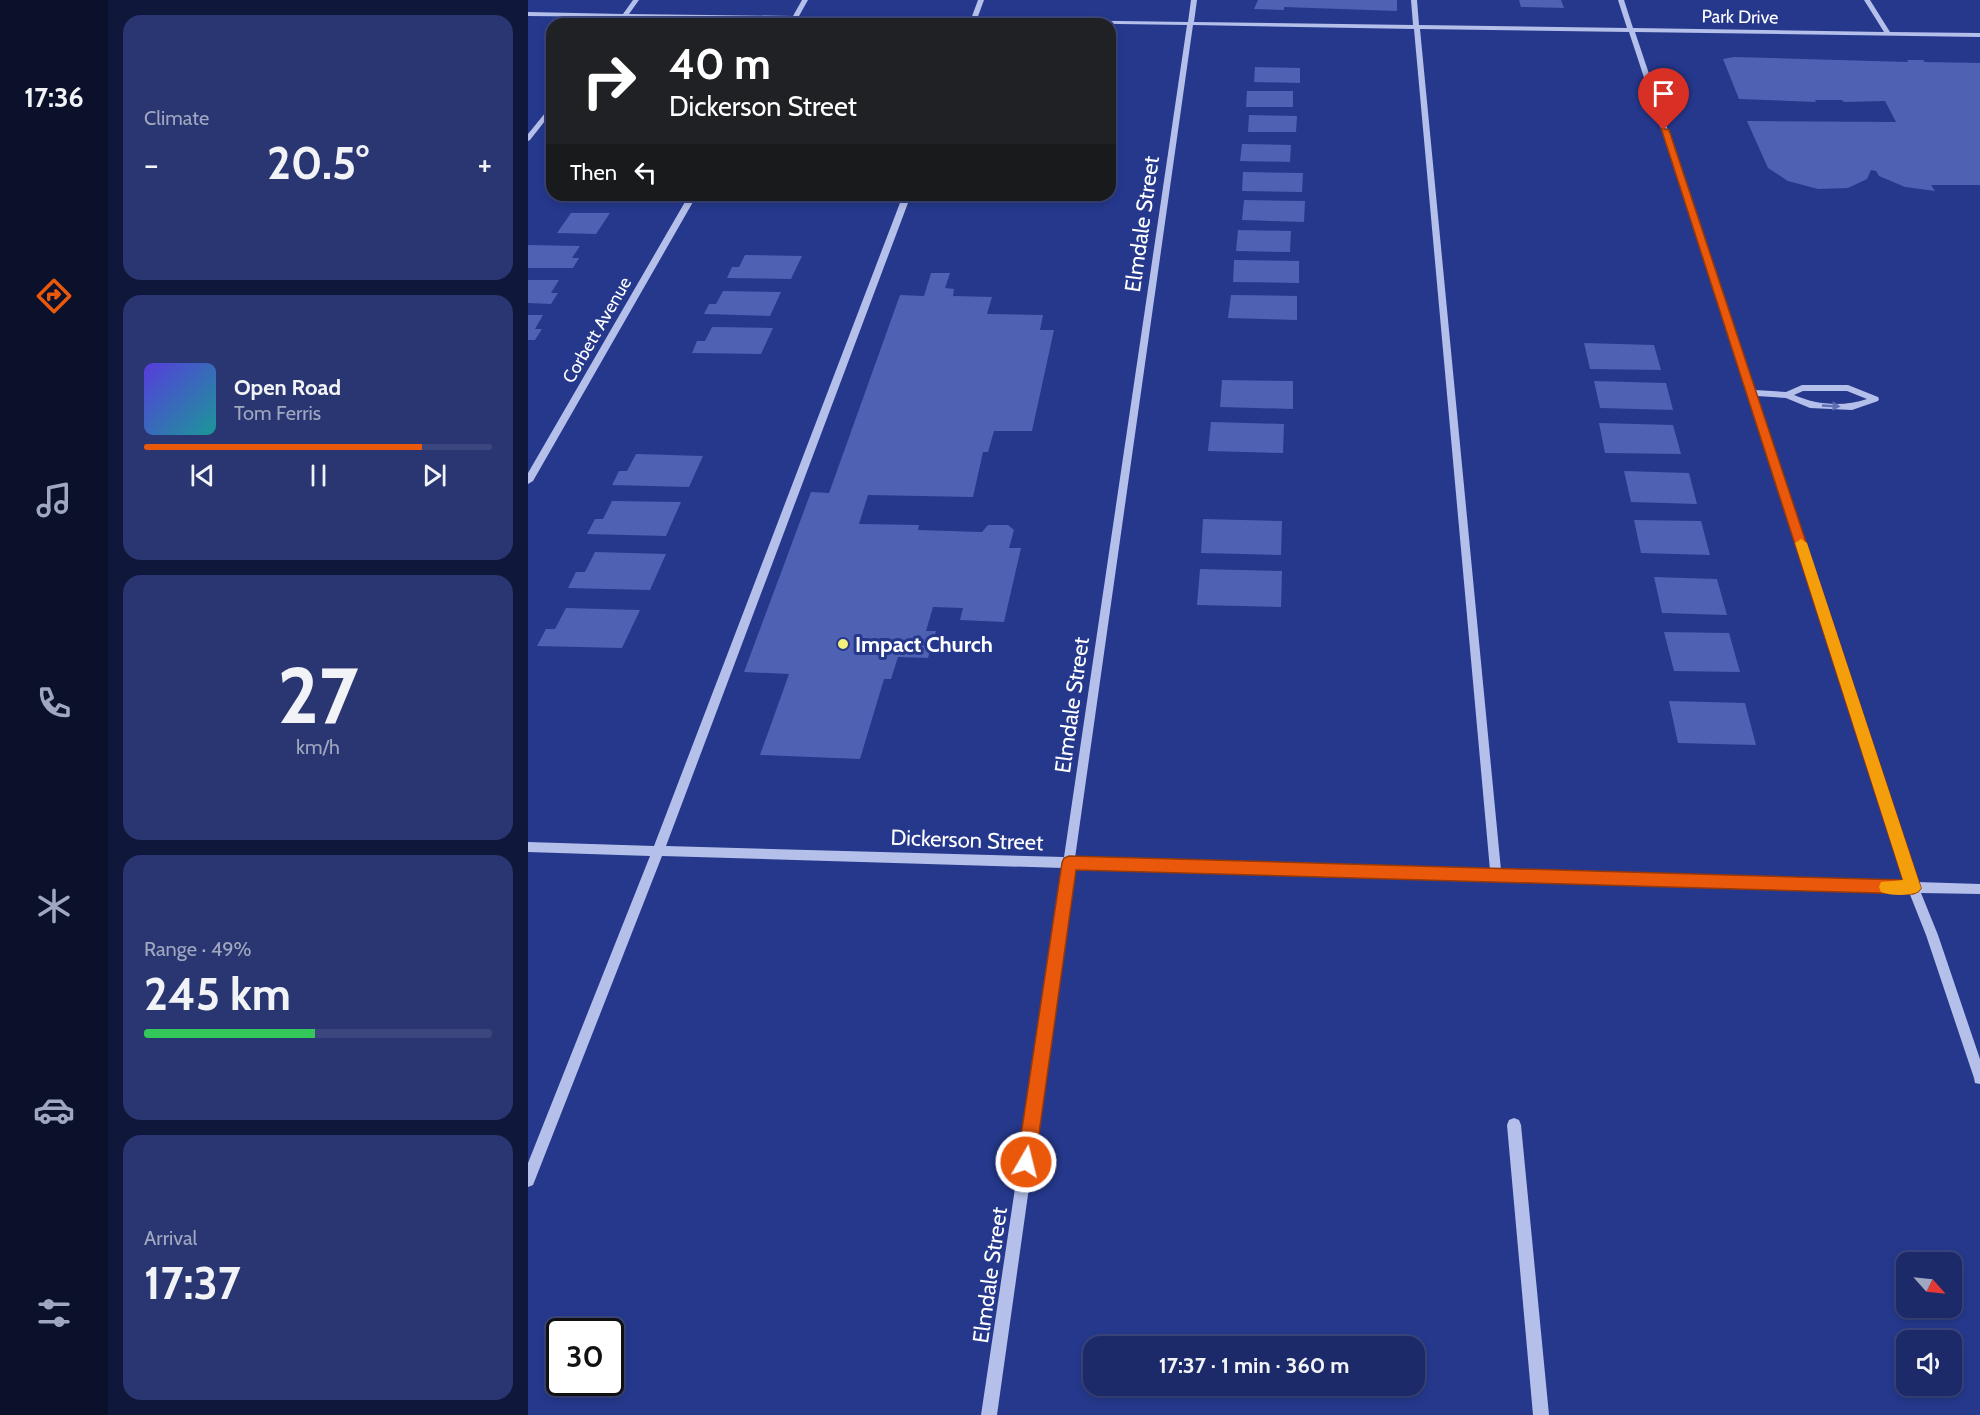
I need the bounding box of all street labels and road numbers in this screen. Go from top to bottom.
street label: Park Drive [1701,5,1779,29]
street label: Elmdale Street [1119,154,1165,294]
street label: Corbett Avenue [558,273,636,387]
street label: Elmdale Street [1049,635,1095,775]
street label: Dickerson Street [890,824,1045,856]
street label: Elmdale Street [967,1205,1013,1345]

